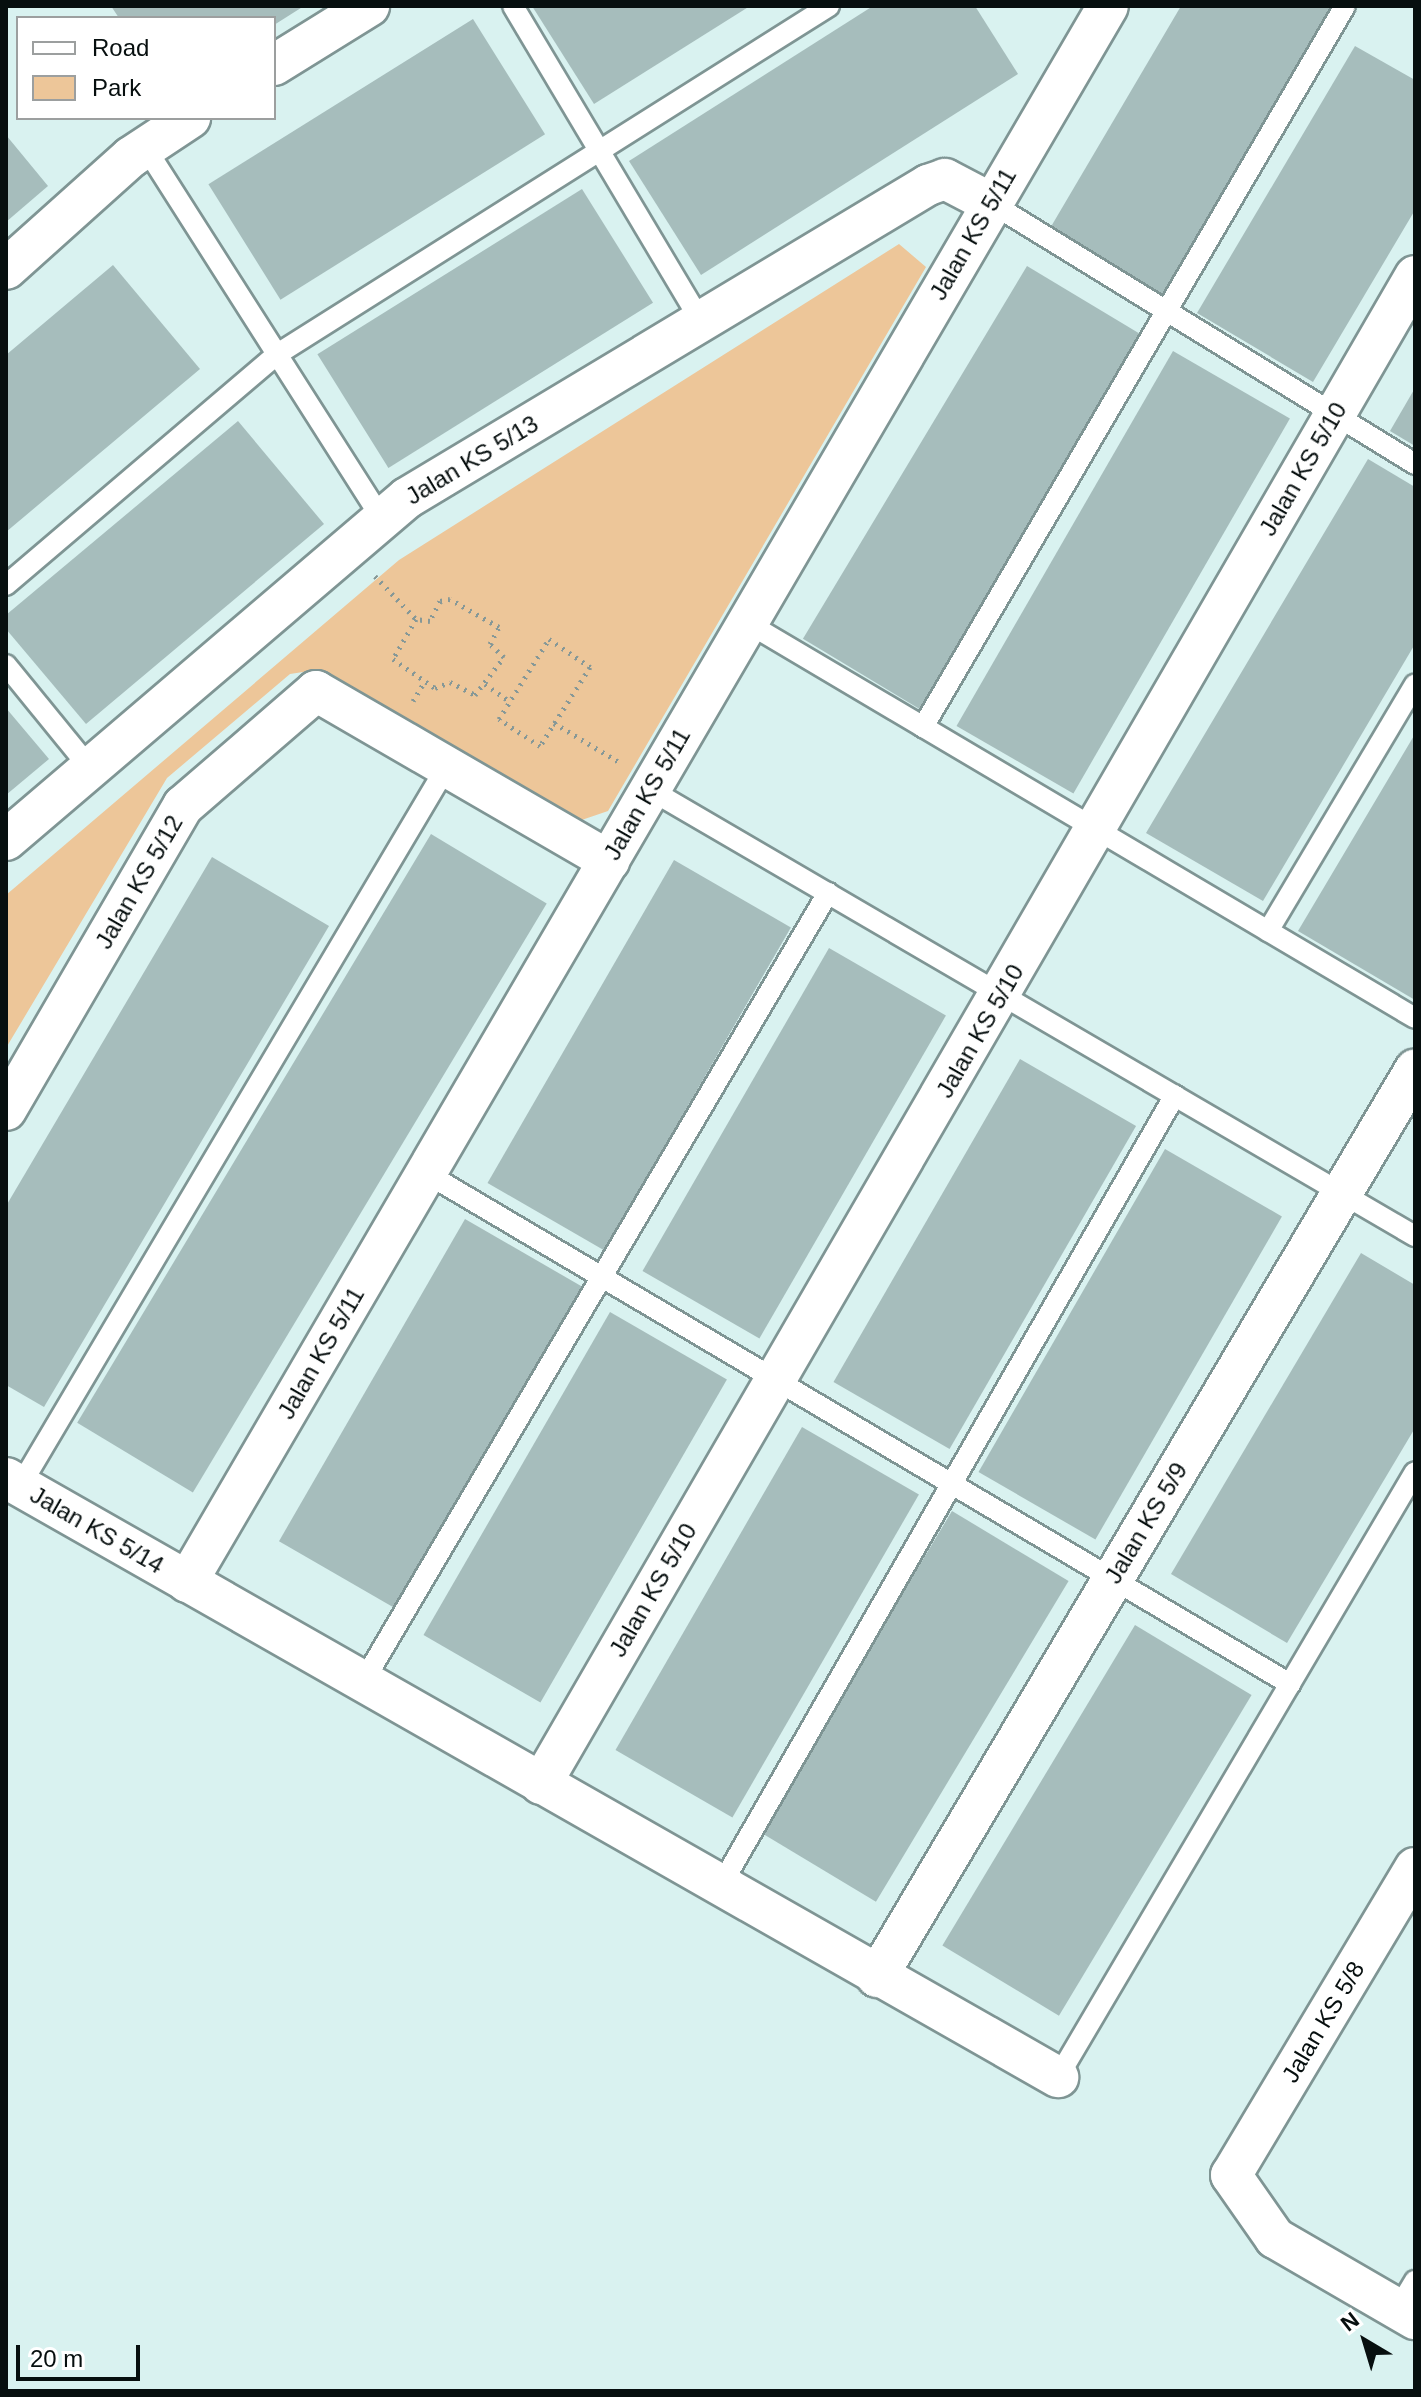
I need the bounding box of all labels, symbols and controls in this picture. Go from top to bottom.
legend [16,16,276,120]
text: Road [92,34,149,61]
text: Park [92,74,141,101]
street label: Jalan KS 5/11 [924,163,1022,305]
street label: Jalan KS 5/10 [1253,397,1353,541]
street label: Jalan KS 5/13 [401,409,543,511]
street label: Jalan KS 5/11 [598,723,696,865]
street label: Jalan KS 5/12 [89,810,189,954]
street label: Jalan KS 5/10 [930,959,1030,1103]
street label: Jalan KS 5/11 [272,1282,370,1424]
street label: Jalan KS 5/9 [1099,1457,1193,1589]
street label: Jalan KS 5/14 [25,1480,169,1580]
street label: Jalan KS 5/10 [603,1518,703,1662]
street label: Jalan KS 5/8 [1276,1956,1370,2088]
north arrow [1325,2301,1405,2381]
text: N [1336,2307,1364,2336]
scale bar [20,2329,144,2379]
text: 20 m [30,2345,83,2372]

